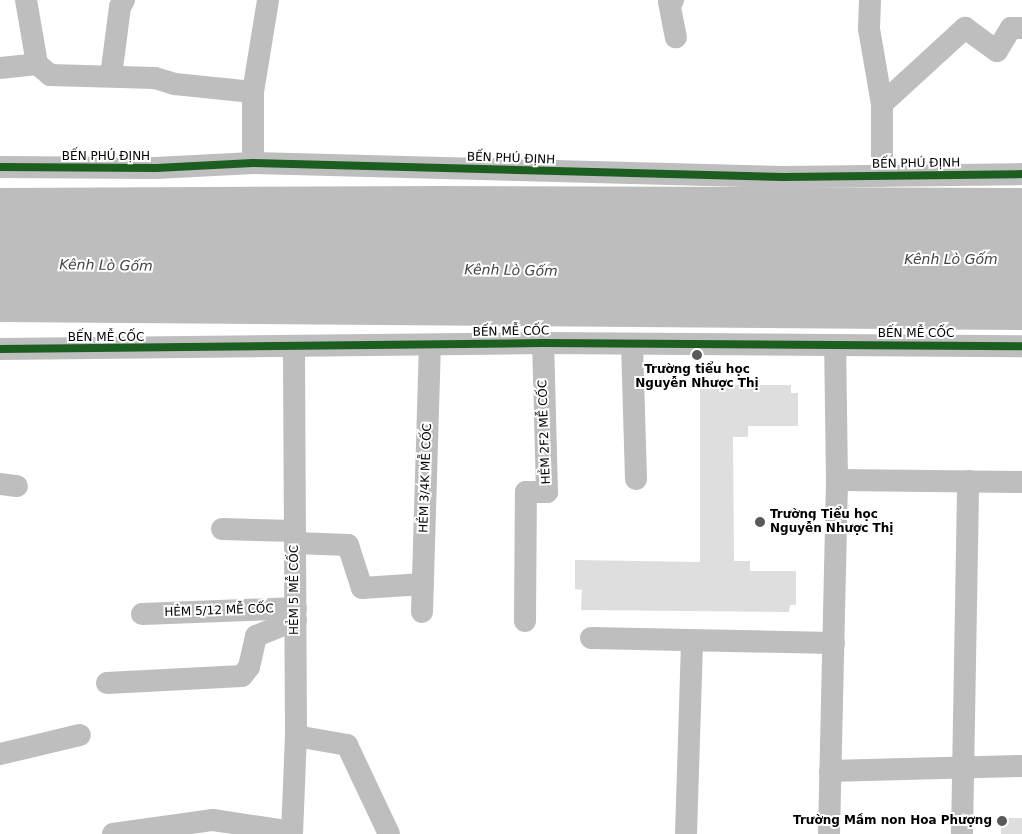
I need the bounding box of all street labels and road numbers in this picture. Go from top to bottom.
street label: BẾN PHÚ ĐỊNH [62,150,150,164]
street label: BẾN PHÚ ĐỊNH [467,150,555,168]
street label: BẾN PHÚ ĐỊNH [872,156,960,172]
street label: BẾN MỄ CỐC [473,324,549,340]
street label: BẾN MỄ CỐC [878,327,954,341]
street label: BẾN MỄ CỐC [68,331,144,345]
street label: HẺM 2F2 MỄ CỐC [536,379,554,485]
street label: HẺM 3/4K MỄ CỐC [417,423,435,533]
street label: HẺM 5 MỄ CỐC [288,545,302,635]
street label: HẺM 5/12 MỄ CỐC [164,602,274,620]

